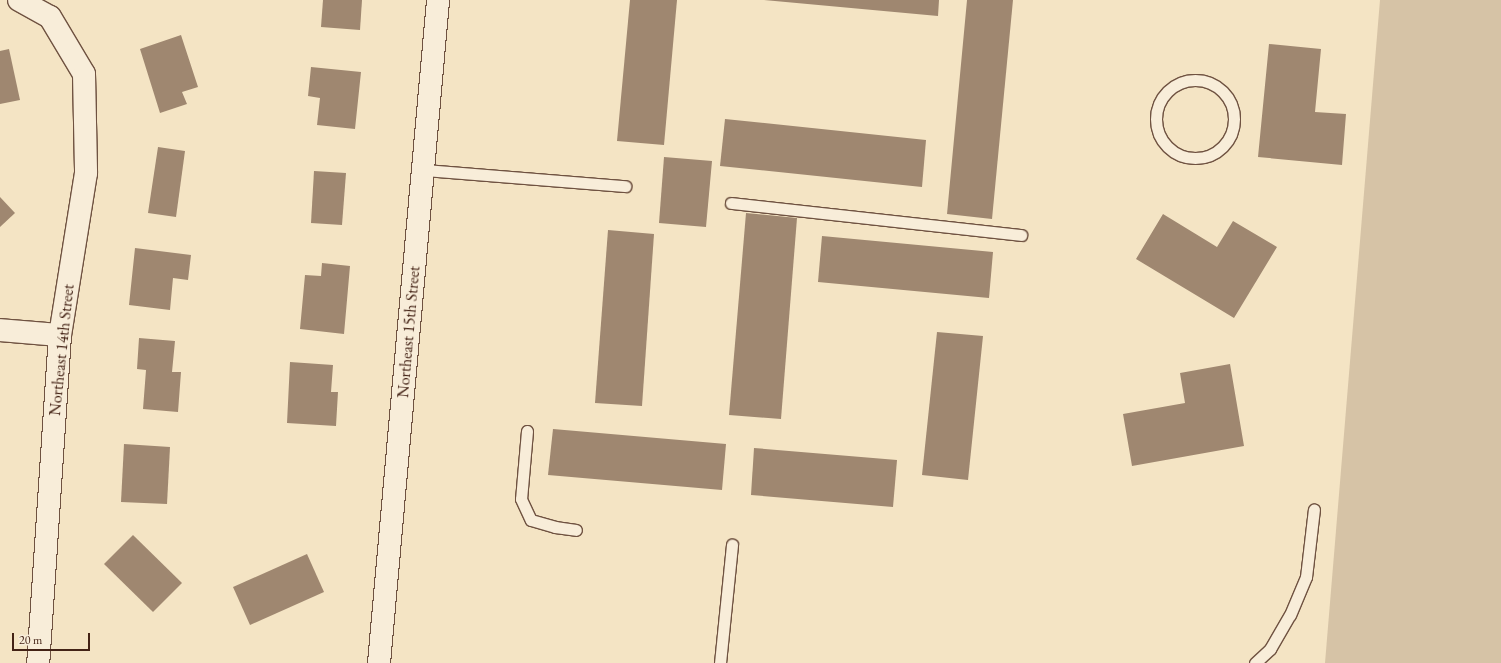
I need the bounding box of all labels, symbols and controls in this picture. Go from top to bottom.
street label: Northeast 15th Street [394,265,424,399]
street label: Northeast 14th Street [46,283,78,417]
scale bar [14,625,92,651]
text: 20 m [19,632,42,648]

